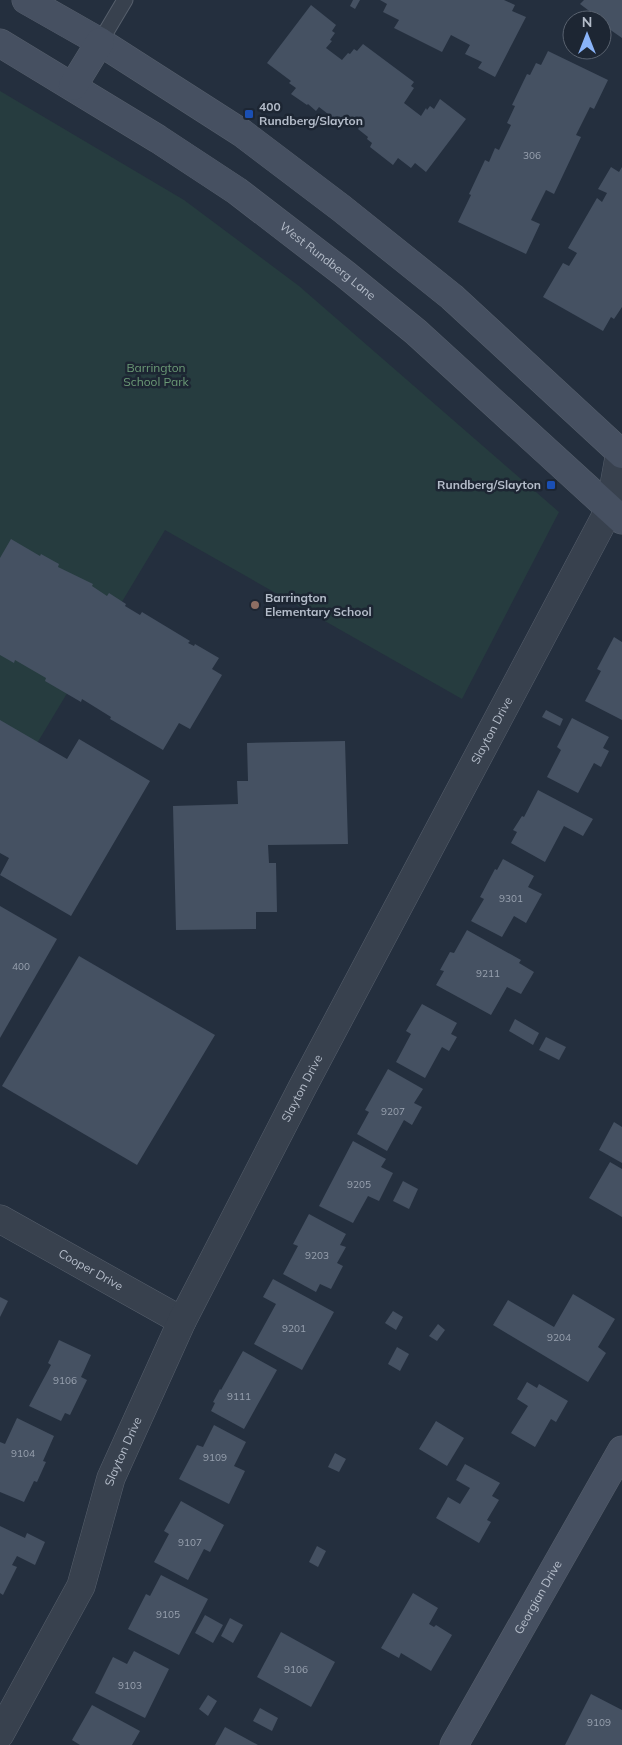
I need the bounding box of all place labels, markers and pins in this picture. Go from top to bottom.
place label: 400 Rundberg/Slayton [259,99,363,128]
marker: 400 Rundberg/Slayton [243,108,255,120]
place label: Rundberg/Slayton [437,477,541,492]
marker: Rundberg/Slayton [545,479,557,491]
place label: Barrington Elementary School [265,590,372,619]
marker: Barrington Elementary School [249,599,261,611]

